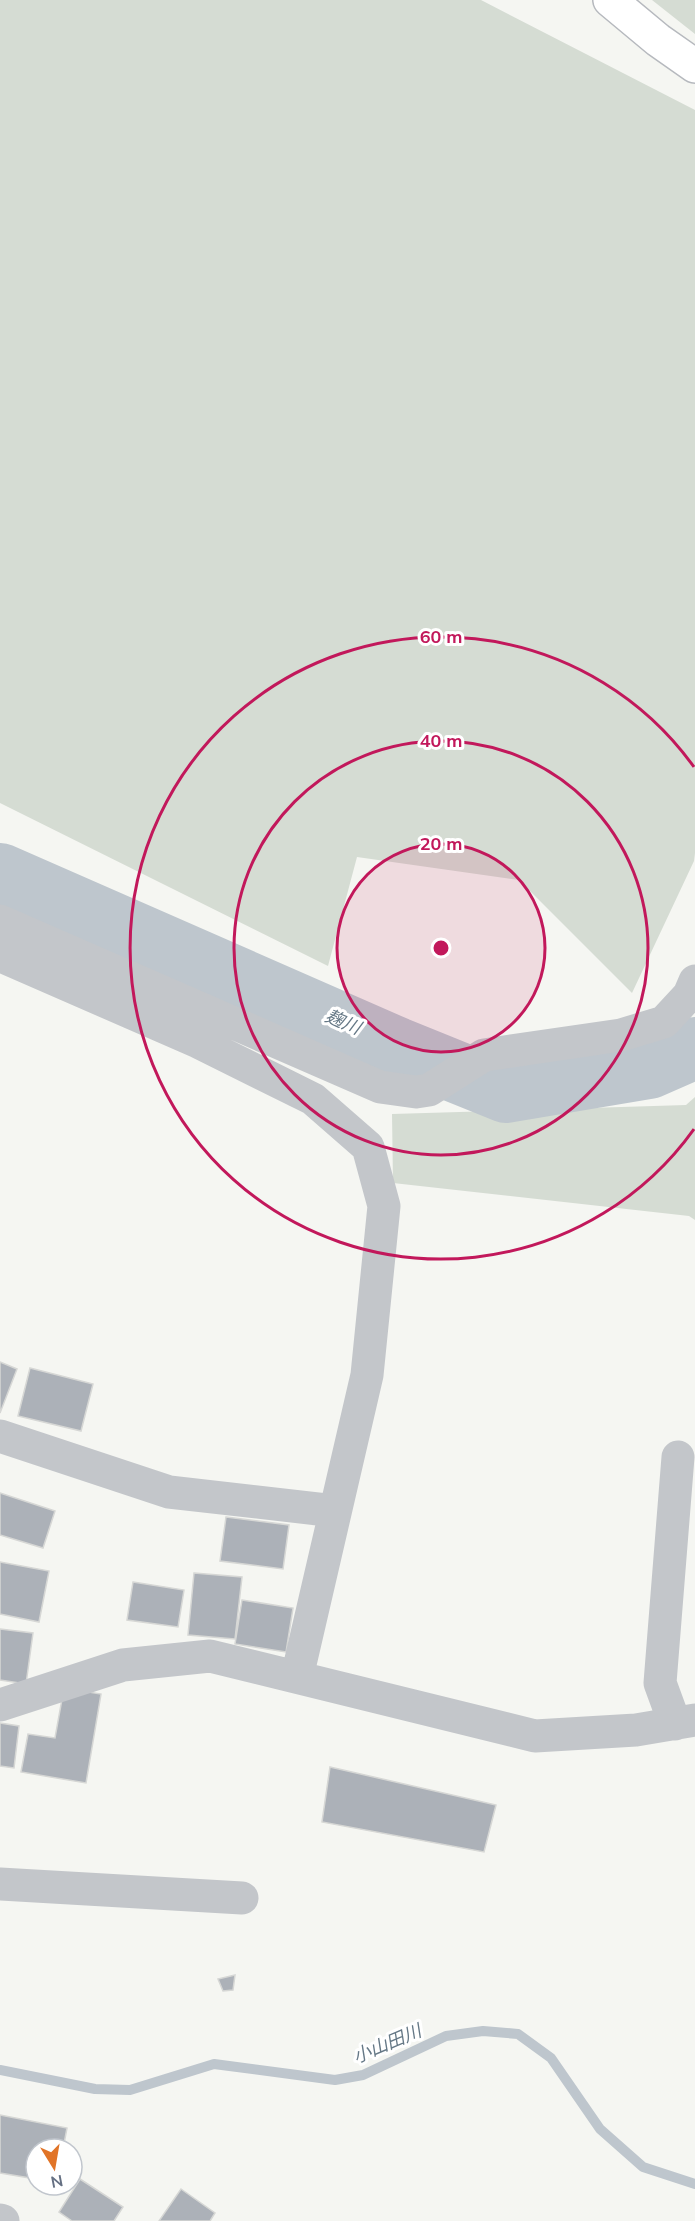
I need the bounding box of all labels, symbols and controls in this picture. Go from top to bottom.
text: 60 m [420,625,462,648]
text: 40 m [420,729,462,752]
text: 20 m [420,832,462,855]
centre of rings [431,938,451,958]
water label: 麹川 [322,1004,366,1040]
water label: 小山田川 [349,2018,426,2068]
north arrow [24,2137,84,2197]
text: N [49,2171,65,2193]

